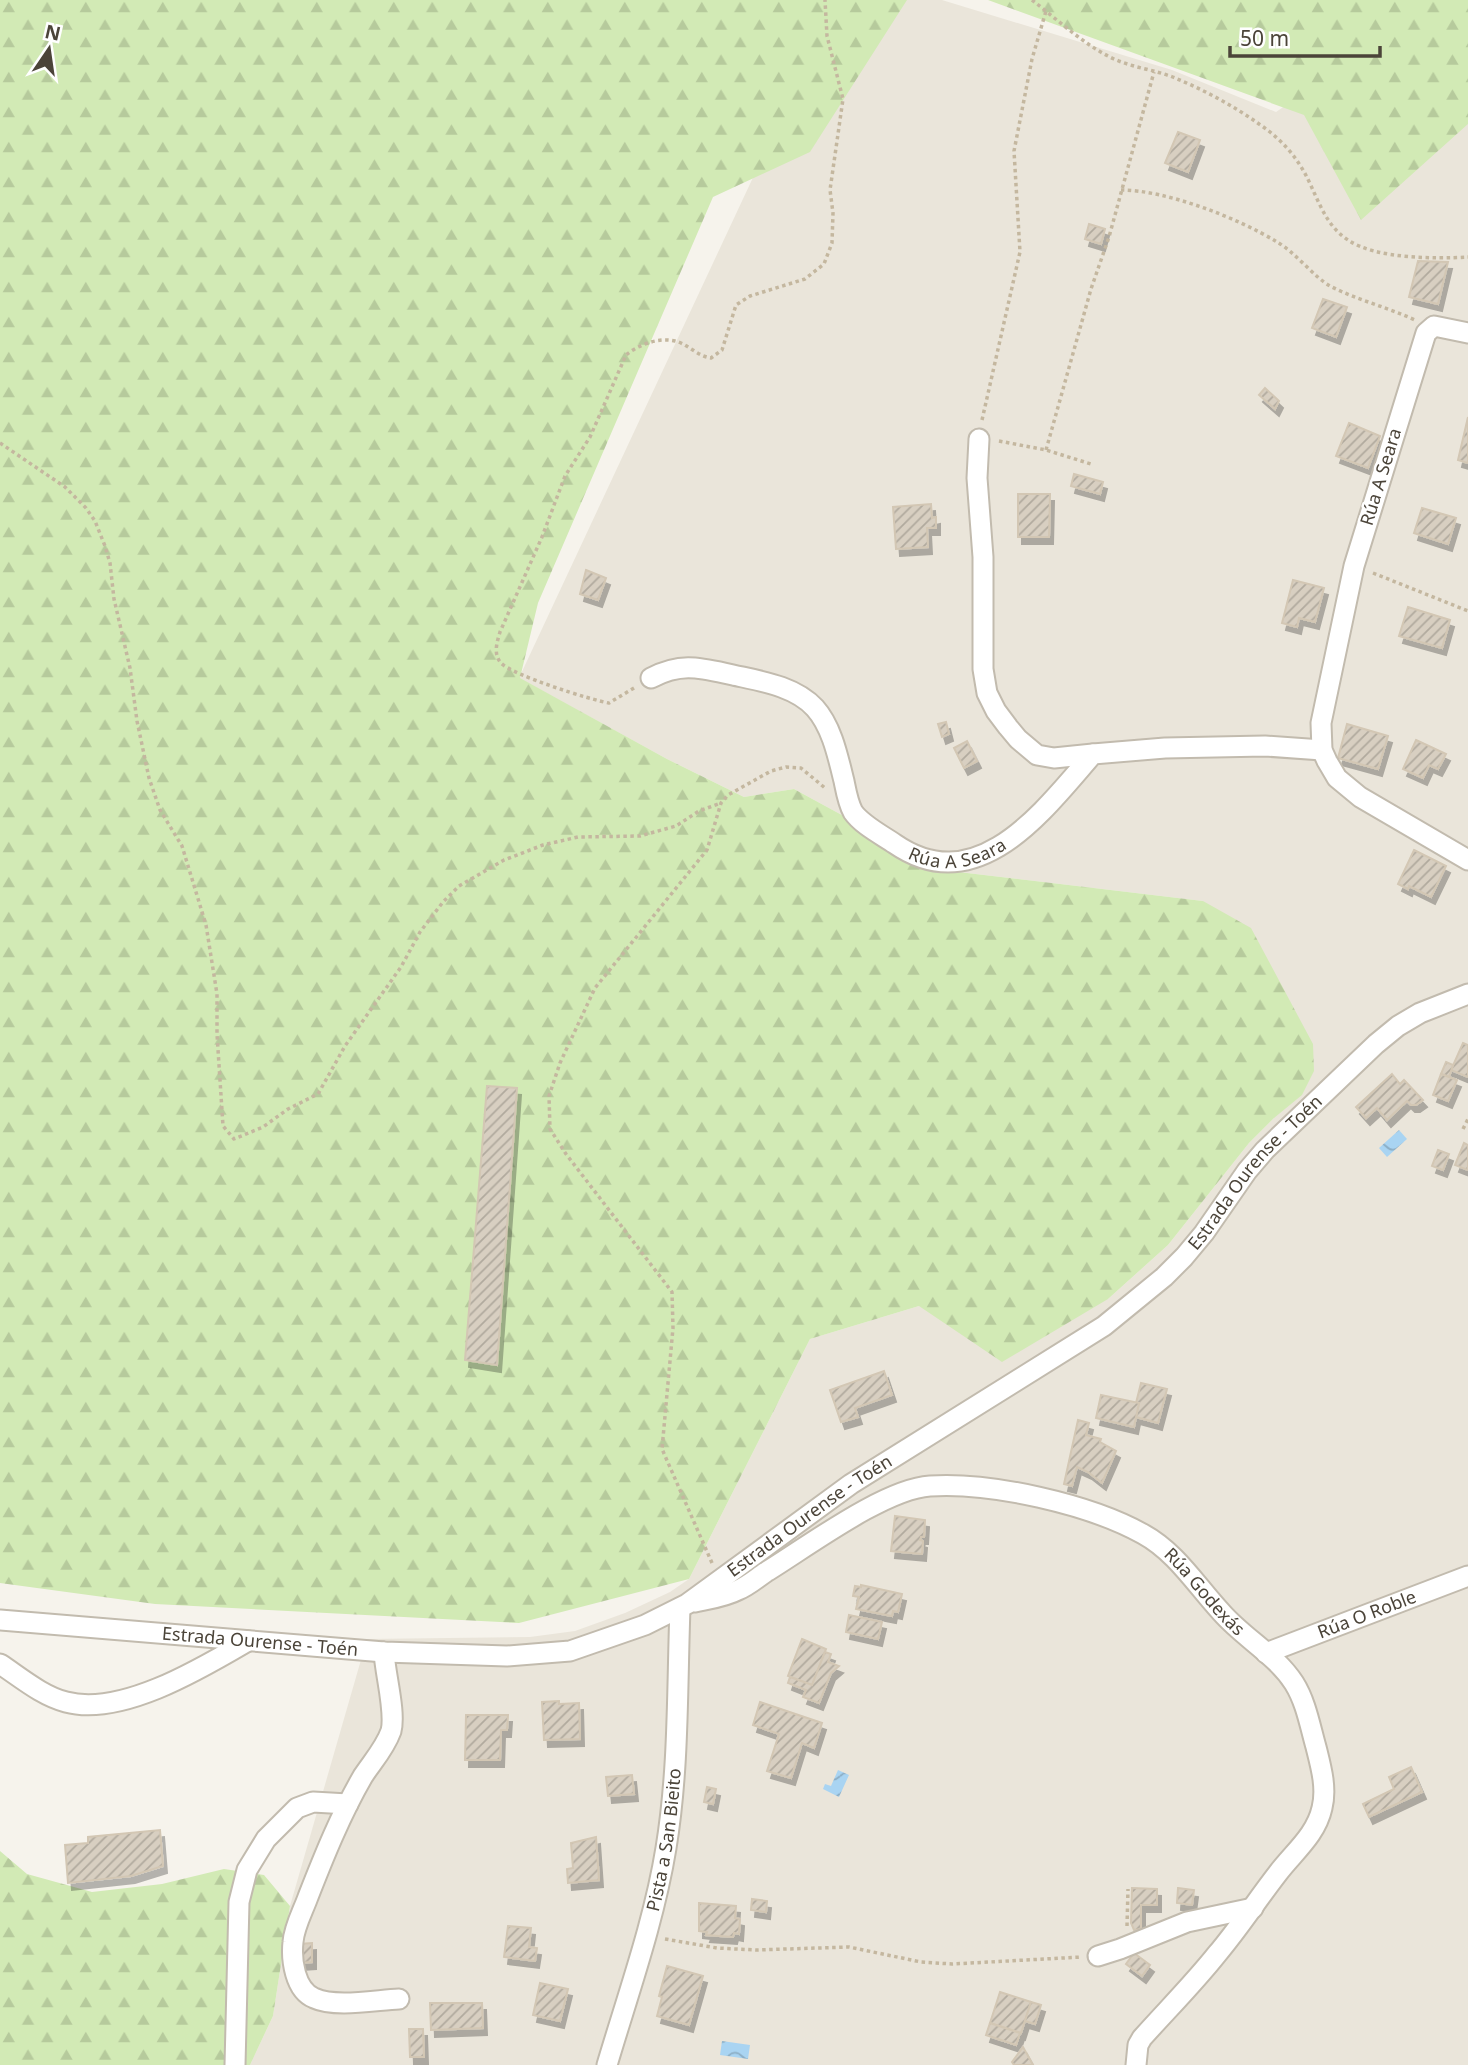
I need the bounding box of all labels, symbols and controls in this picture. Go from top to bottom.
north arrow [14,14,84,84]
scale bar [1230,14,1380,58]
text: N [42,18,63,47]
text: 50 m [1240,24,1289,52]
street label: Rúa A Seara [1354,425,1406,528]
street label: Rúa A Seara [905,832,1010,873]
street label: Estrada Ourense - Toén [1182,1089,1327,1254]
street label: Estrada Ourense - Toén [722,1449,896,1582]
street label: Rúa Godexás [1159,1542,1250,1640]
street label: Rúa O Roble [1314,1584,1419,1643]
street label: Estrada Ourense - Toén [161,1621,359,1661]
street label: Pista a San Bieito [640,1767,686,1914]

